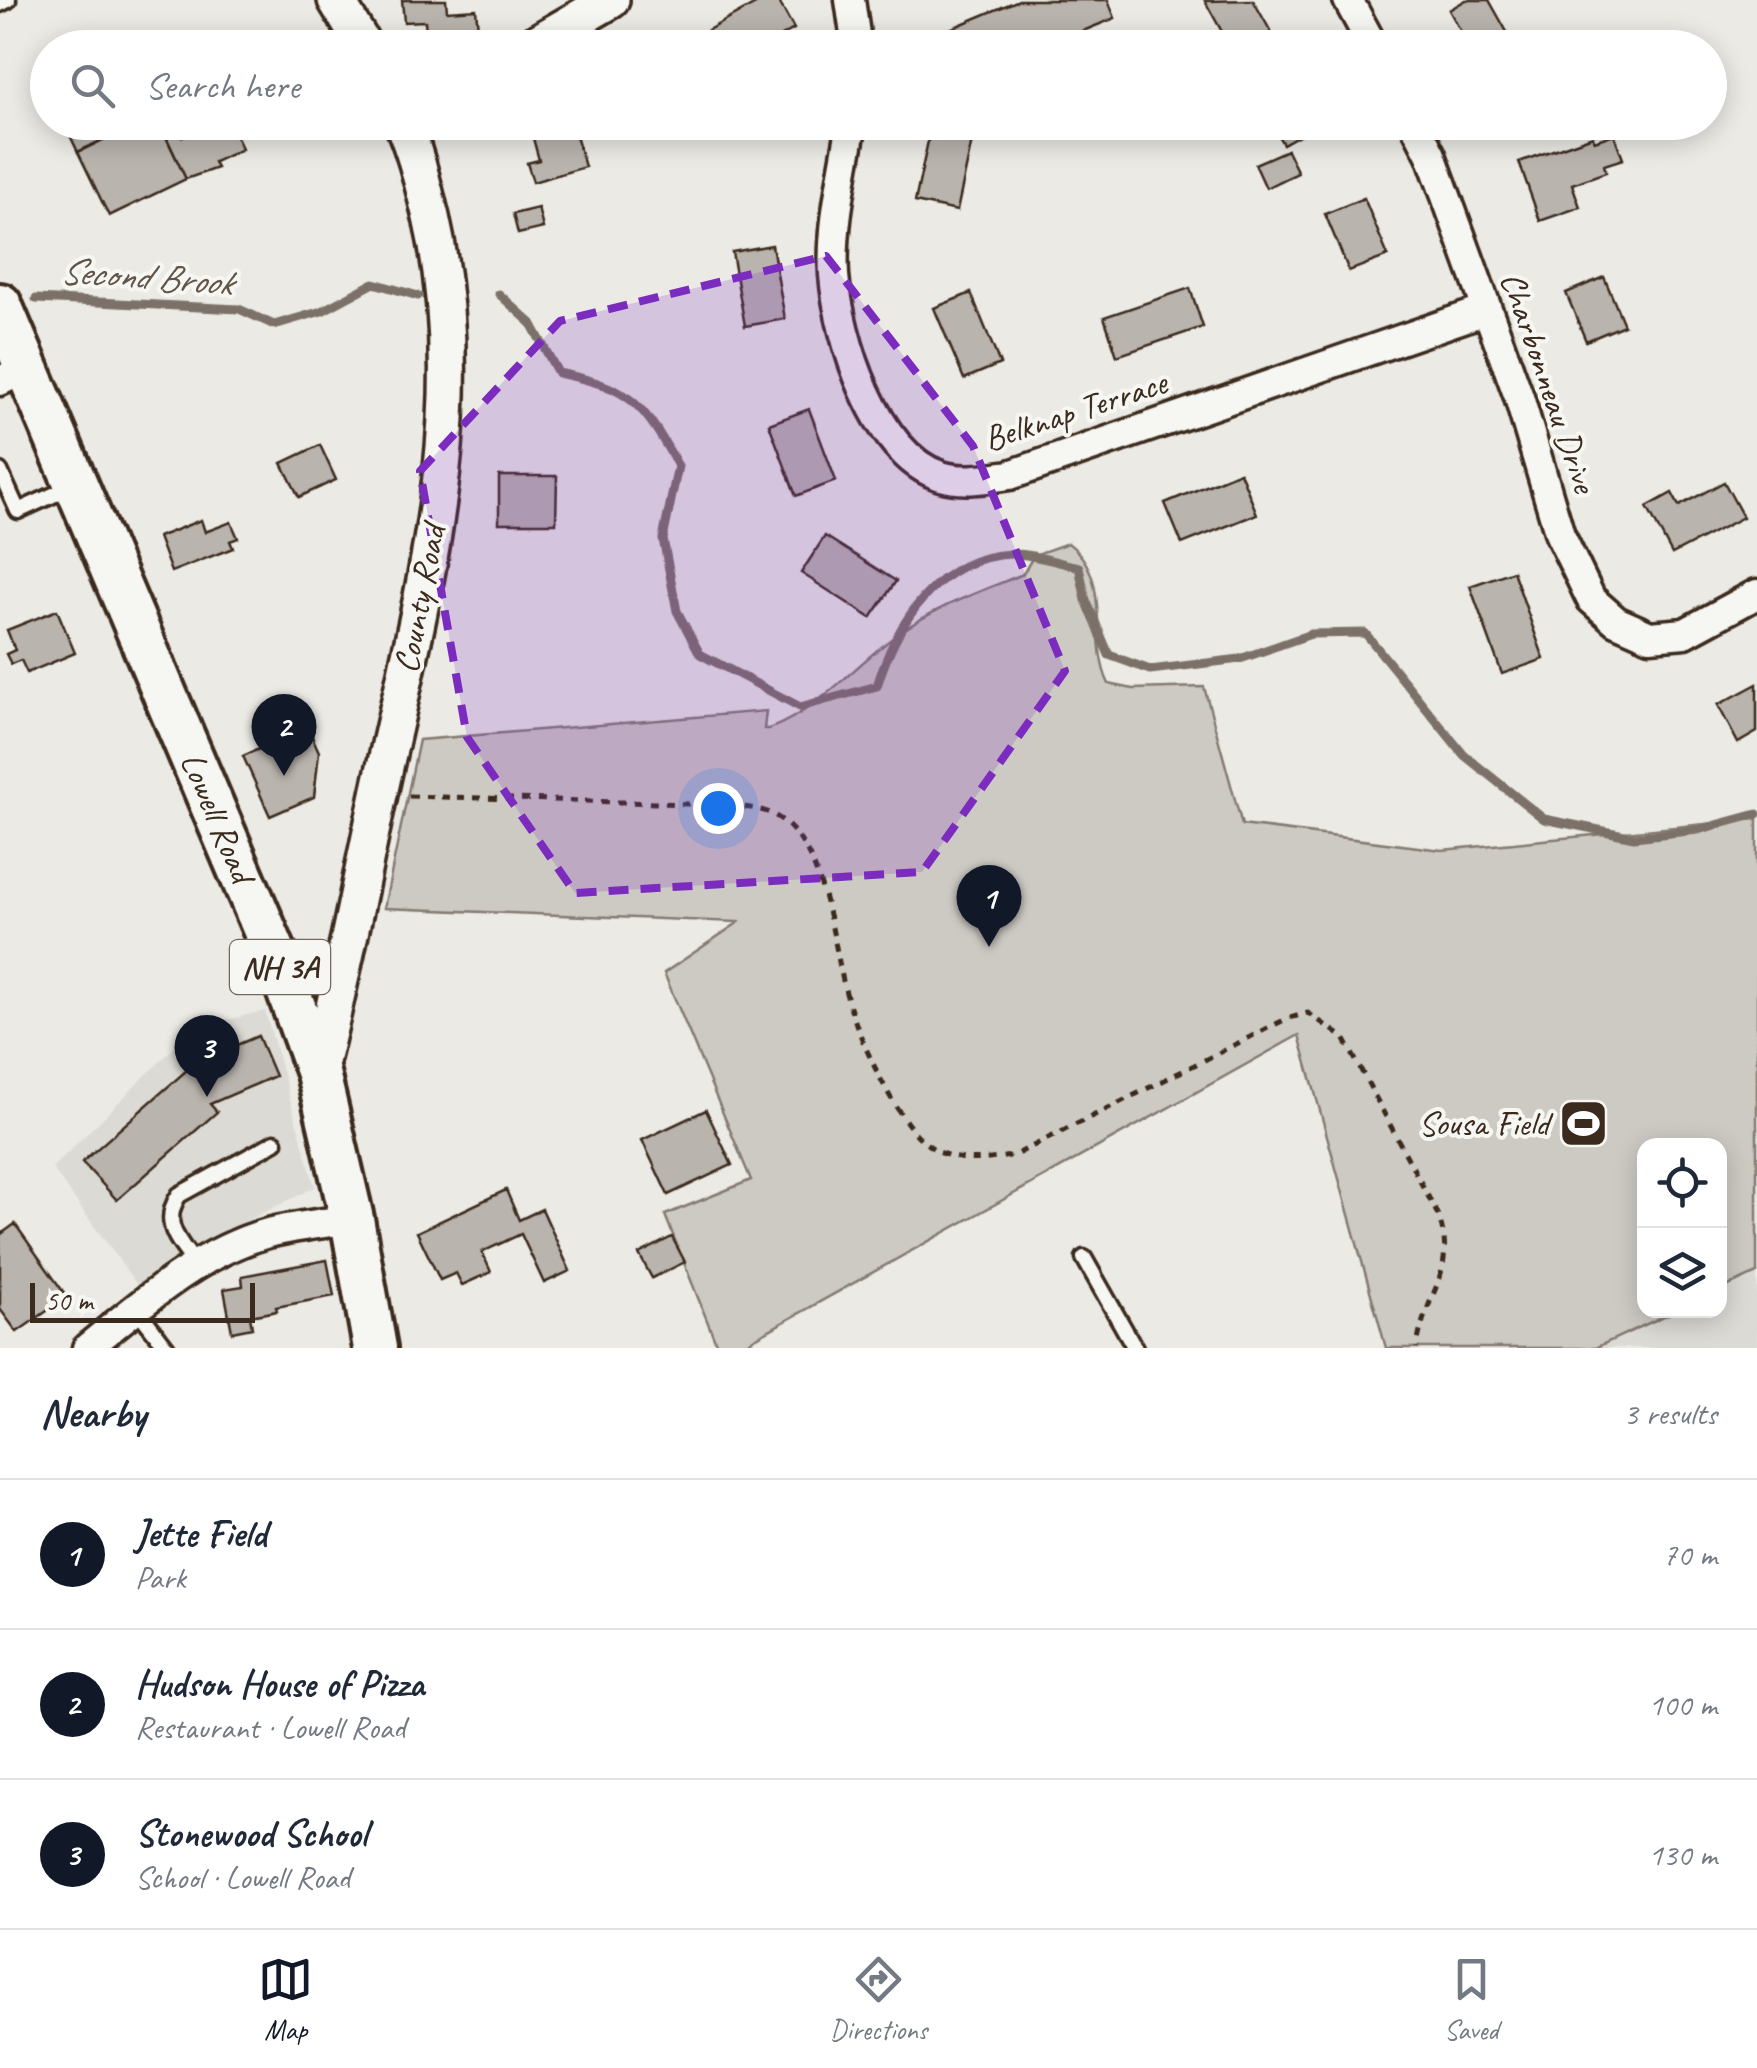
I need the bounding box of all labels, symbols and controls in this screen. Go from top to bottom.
search box [30,30,1727,140]
icon: search [65,58,120,113]
text: Search here [145,62,300,109]
water label: Second Brook [58,247,240,306]
street label: Charbonneau Drive [1490,266,1608,501]
street label: Belknap Terrace [978,359,1175,461]
street label: County Road [383,516,457,677]
pin: 2 [252,694,316,776]
street label: Lowell Road [170,746,267,894]
your location [693,783,744,834]
pin: 1 [956,864,1022,947]
road number: NH 3A [230,940,330,994]
pin: 3 [174,1014,240,1097]
sports icon: Sousa Field [1558,1097,1610,1149]
place label: Sousa Field [1418,1101,1554,1146]
map controls [1637,1138,1727,1318]
button: locate [1637,1138,1727,1228]
button: layers [1637,1228,1727,1318]
scale bar [30,1278,255,1322]
text: 50 m [45,1283,93,1318]
text: Nearby [40,1387,146,1440]
text: 3 results [1623,1393,1717,1434]
text: Jette Field [135,1510,267,1557]
text: 1 [65,1534,80,1575]
text: 70 m [1663,1534,1717,1575]
text: Park [135,1557,186,1598]
text: Hudson House of Pizza [135,1660,424,1707]
text: 2 [65,1684,80,1725]
text: 100 m [1648,1684,1717,1725]
text: Restaurant · Lowell Road [135,1707,405,1748]
text: Stonewood School [135,1810,367,1857]
text: 3 [65,1834,80,1875]
text: 130 m [1648,1834,1717,1875]
text: School · Lowell Road [135,1857,350,1898]
tab: Map [258,1952,313,2047]
tab: Directions [830,1952,927,2047]
tab: Saved [1444,1952,1499,2047]

